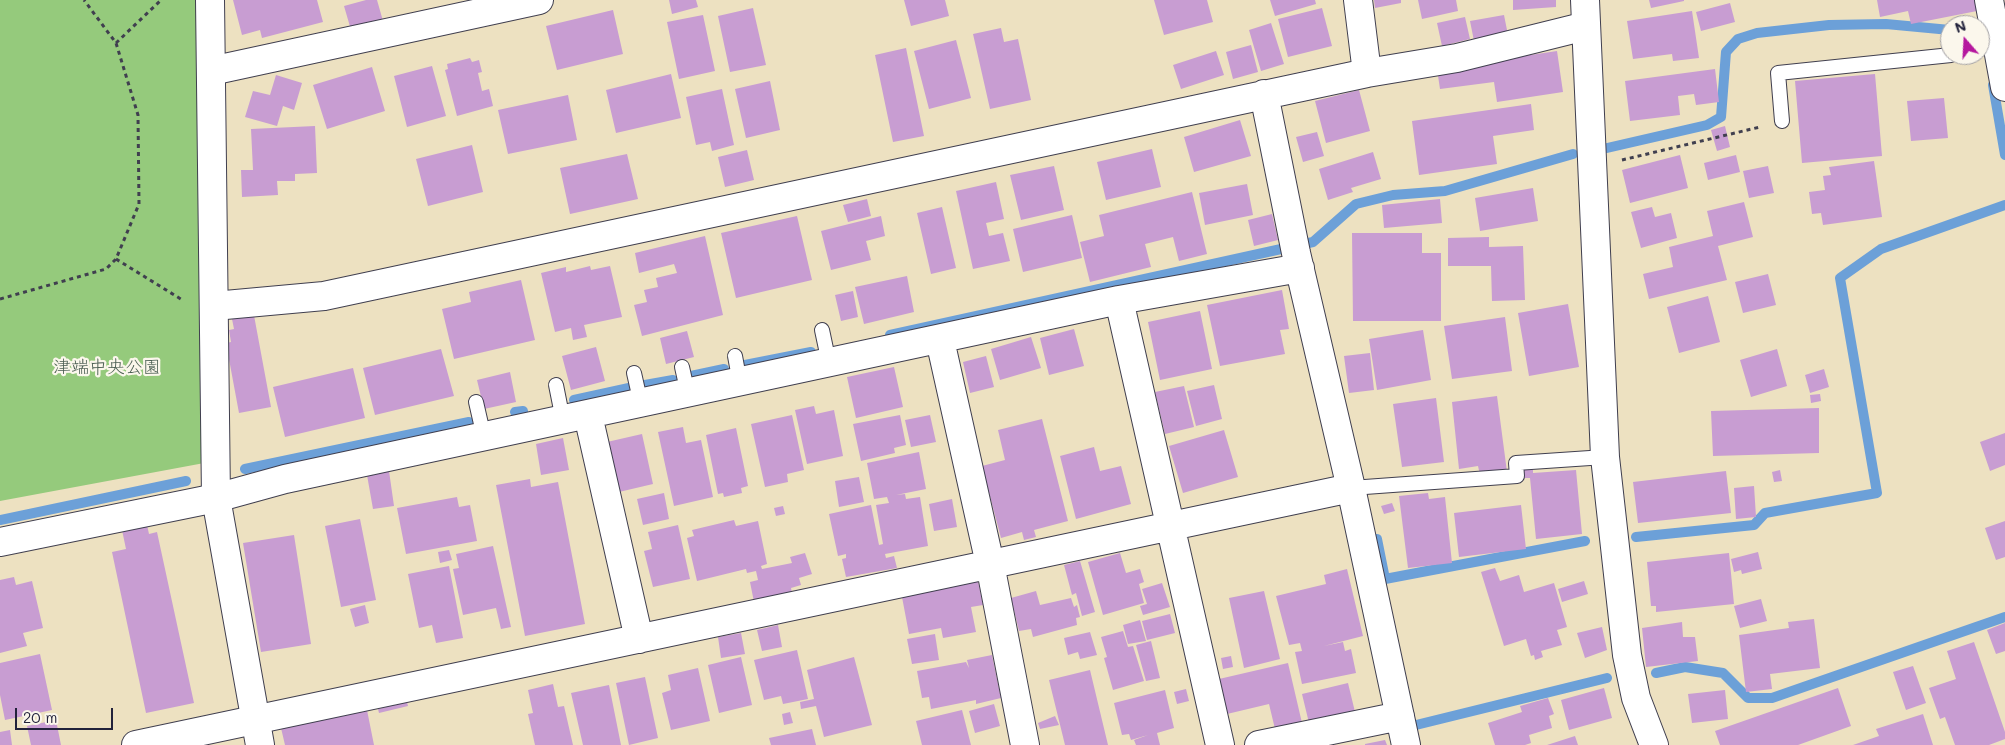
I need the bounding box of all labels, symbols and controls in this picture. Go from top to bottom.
north arrow [1940,15,1990,65]
text: N [1952,16,1968,37]
park label: 津端中央公園 [53,356,161,378]
scale bar [18,698,115,730]
text: 20 m [23,707,57,727]

